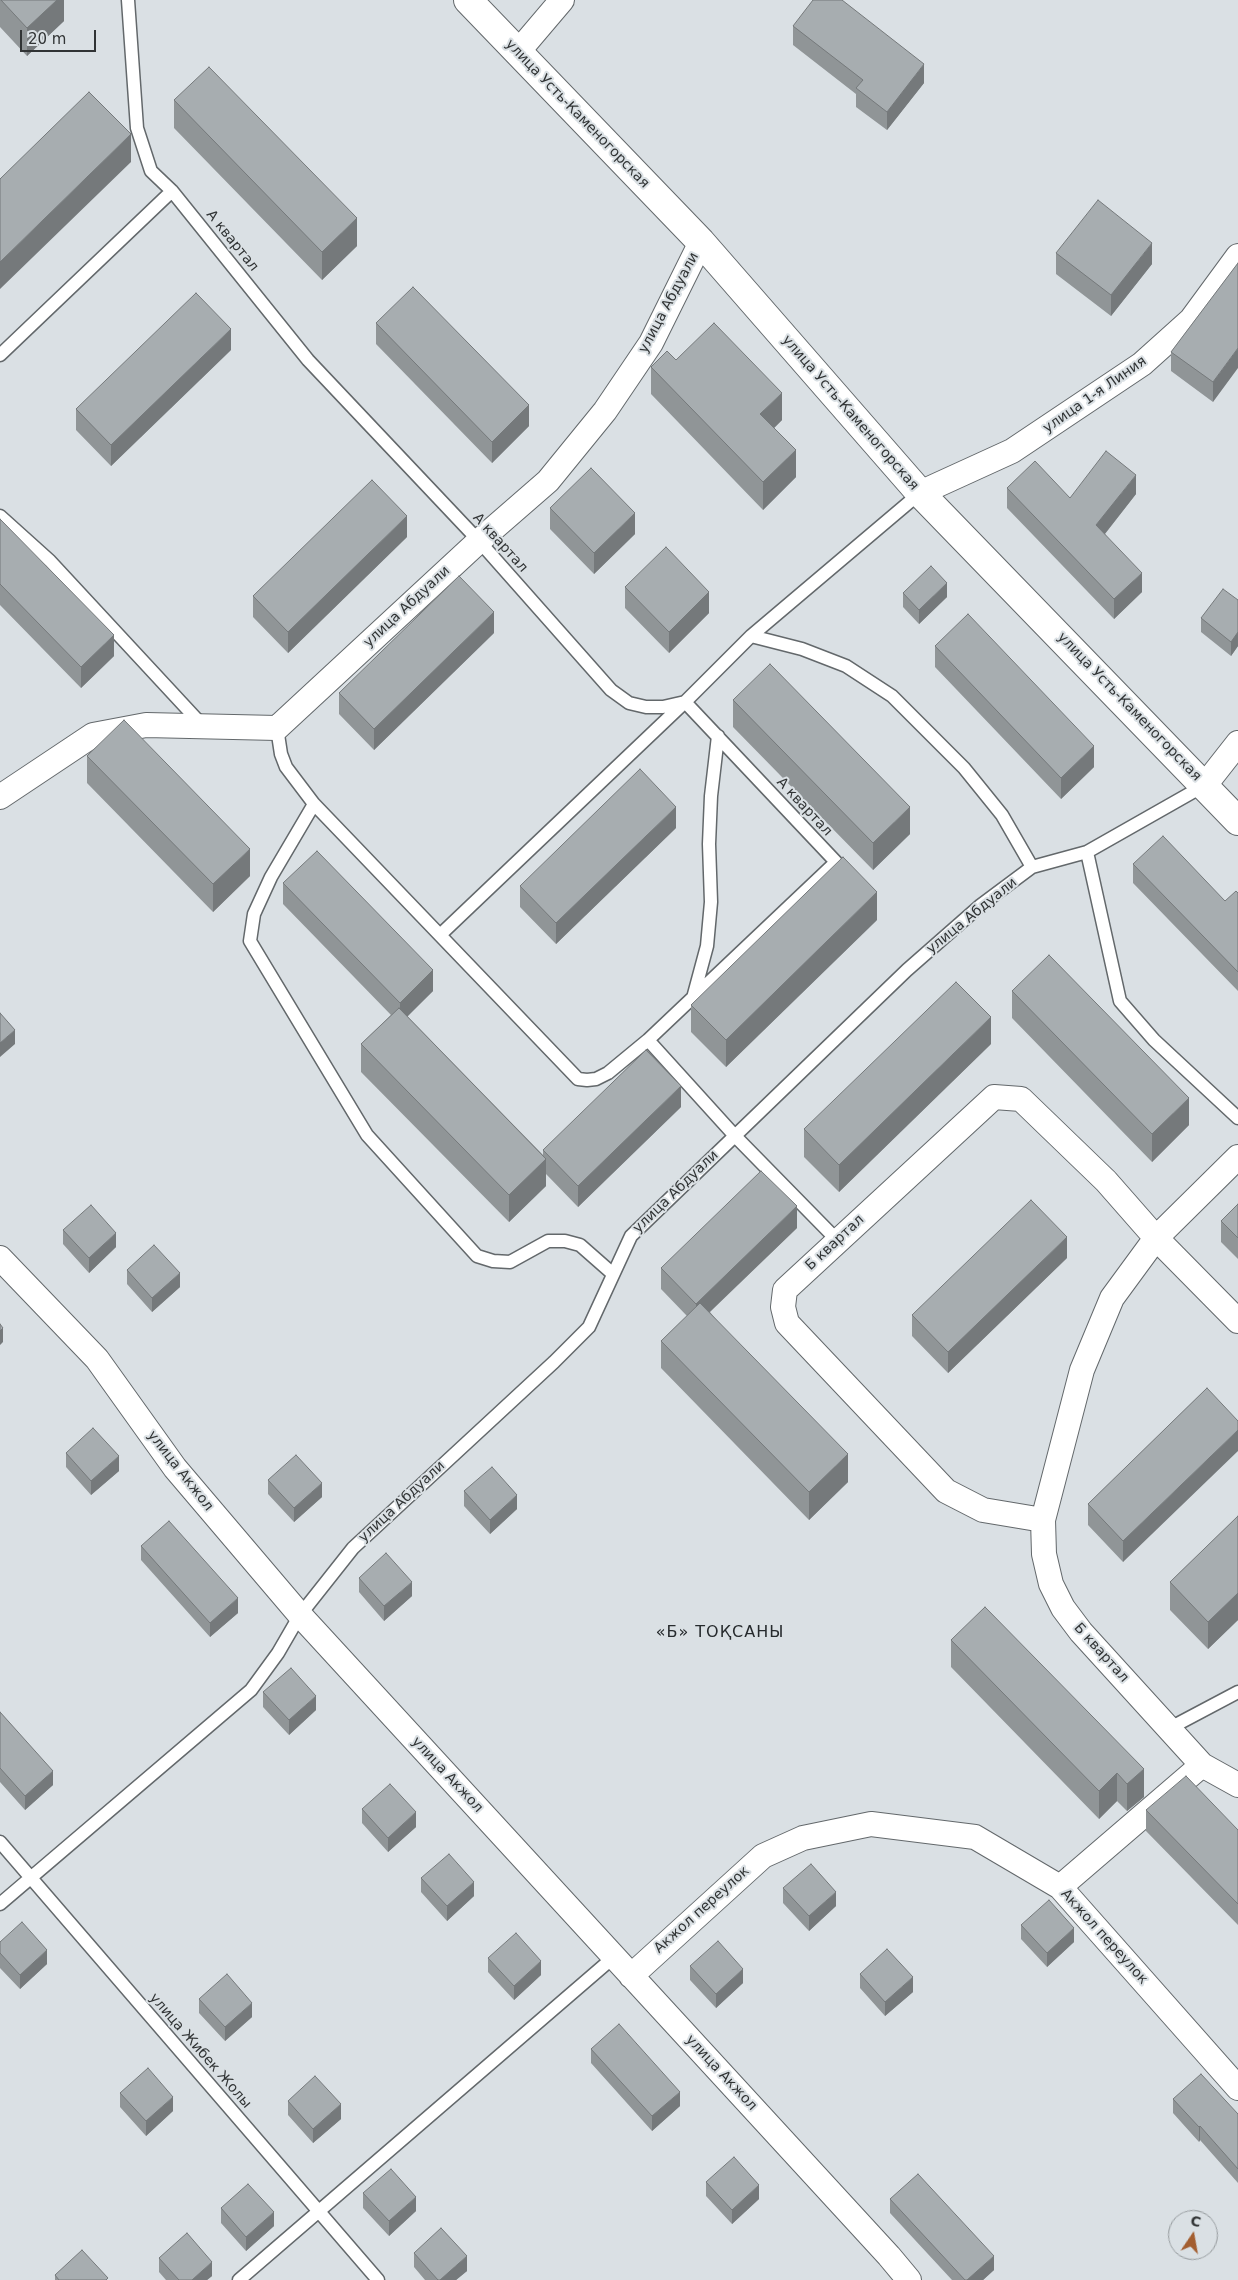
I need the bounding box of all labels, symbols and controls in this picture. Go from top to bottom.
scale bar [22,20,99,52]
text: 20 m [28,30,66,48]
street label: улица Усть-Каменогорская [502,36,652,192]
street label: А квартал [202,207,262,275]
street label: улица Абдуали [635,250,703,356]
street label: улица Усть-Каменогорская [778,332,922,494]
street label: улица 1-я Линия [1040,353,1150,437]
street label: А квартал [469,510,531,576]
street label: улица Абдуали [360,563,454,651]
street label: улица Усть-Каменогорская [1054,629,1204,785]
street label: А квартал [773,774,835,840]
street label: улица Абдуали [923,874,1021,958]
street label: улица Абдуали [630,1147,722,1237]
street label: Б квартал [802,1212,868,1274]
street label: улица Акжол [144,1428,216,1514]
street label: улица Абдуали [355,1458,449,1546]
street label: Б квартал [1070,1620,1132,1686]
district label: «Б» ТОҚСАНЫ [654,1623,786,1643]
street label: улица Акжол [408,1734,486,1816]
street label: Акжол переулок [651,1863,753,1957]
street label: Акжол переулок [1057,1886,1151,1988]
street label: улица Жибек Жолы [145,1990,255,2112]
street label: улица Акжол [682,2032,760,2114]
north arrow [1168,2210,1218,2260]
text: С [1189,2212,1203,2230]

